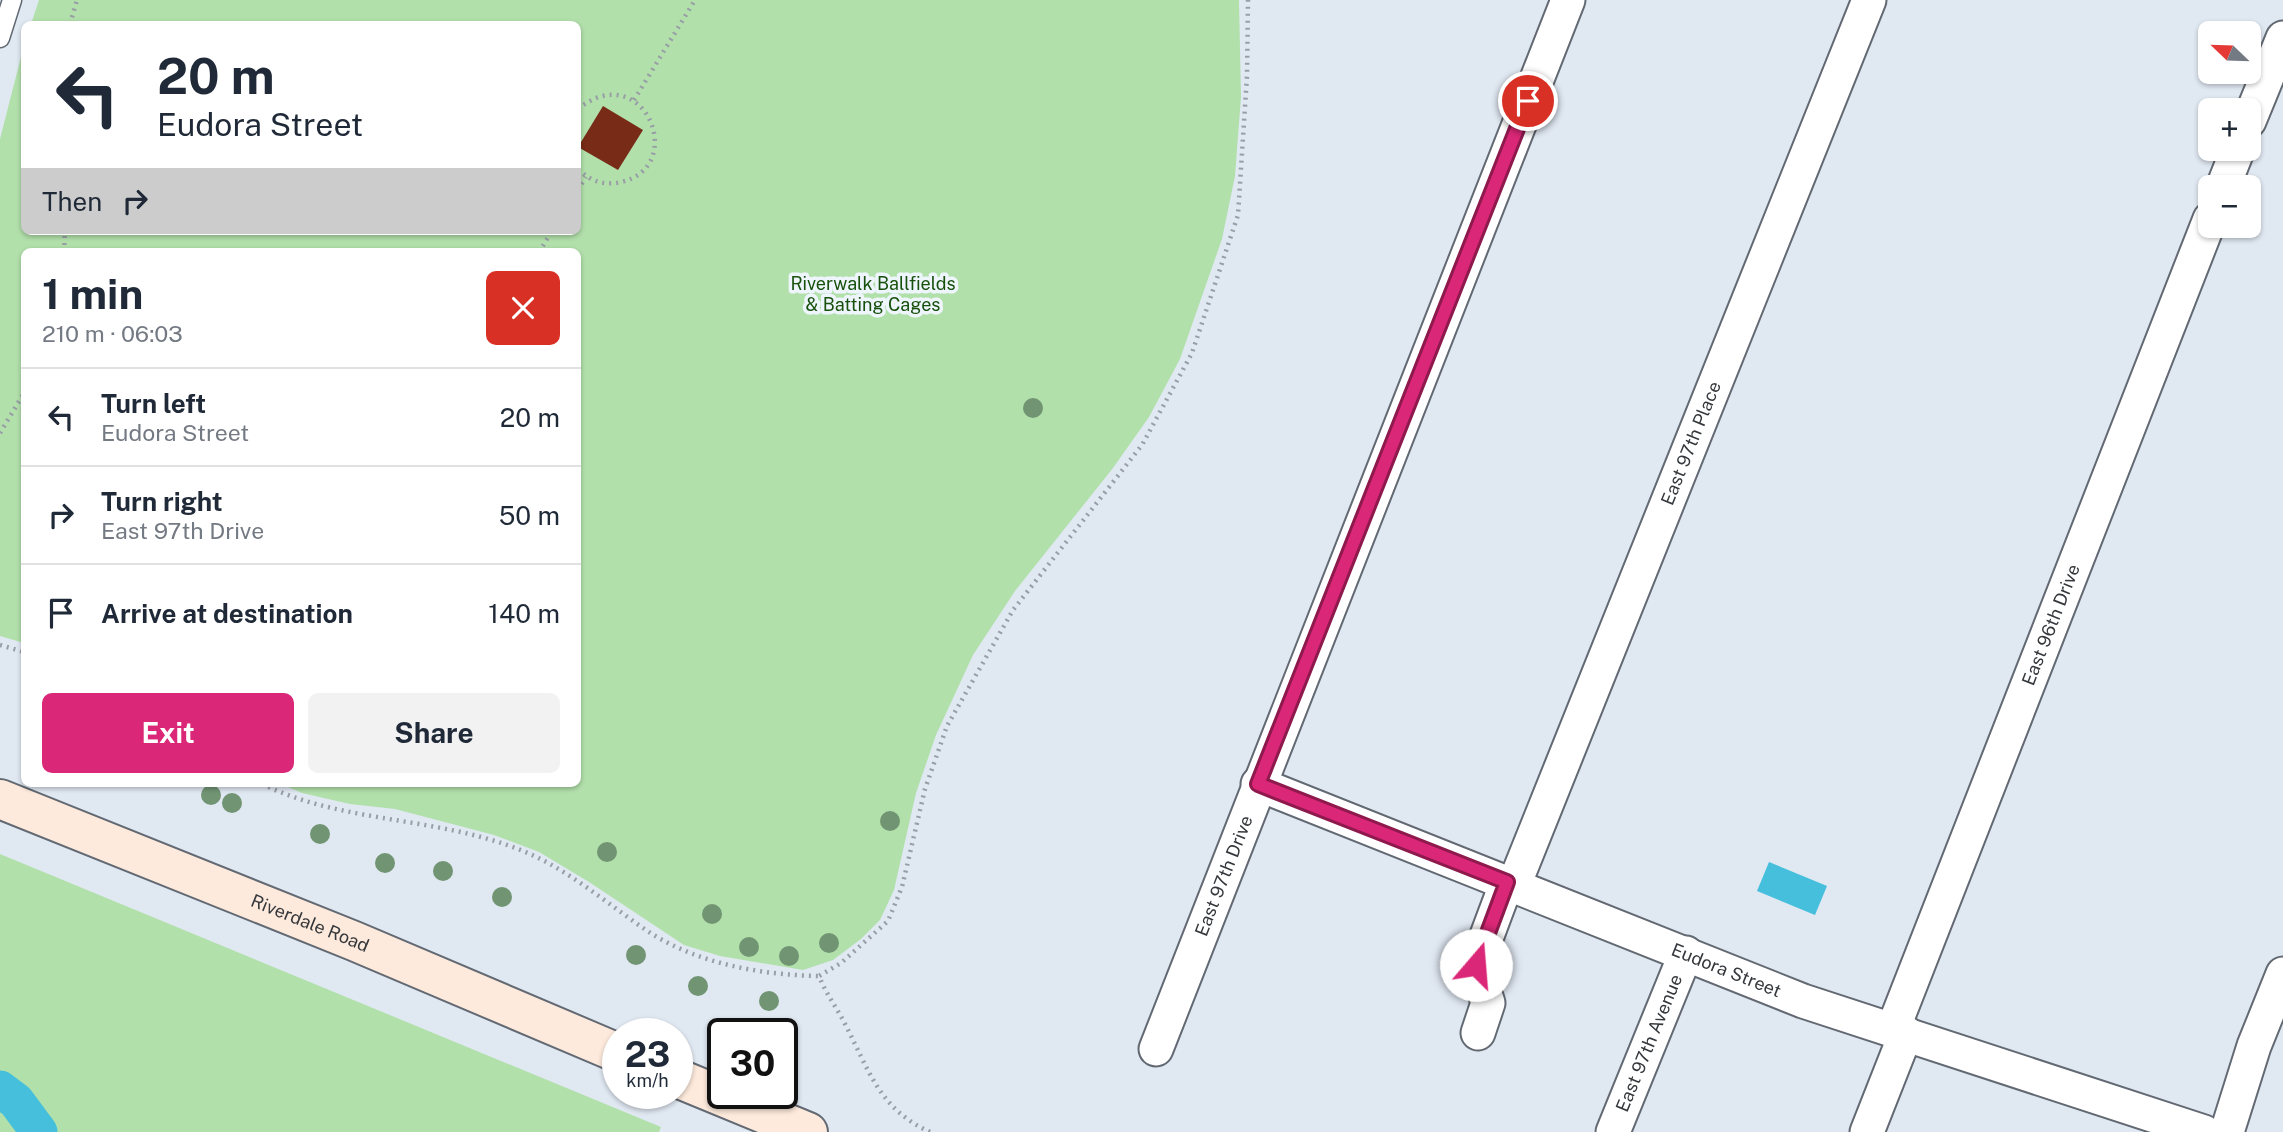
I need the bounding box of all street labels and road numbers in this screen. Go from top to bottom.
street label: East 97th Place [1657,378,1725,508]
street label: East 96th Drive [2018,561,2084,688]
street label: East 97th Drive [1190,812,1257,939]
street label: Riverdale Road [248,890,372,956]
street label: Eudora Street [1669,939,1784,1001]
street label: East 97th Avenue [1611,971,1686,1115]

